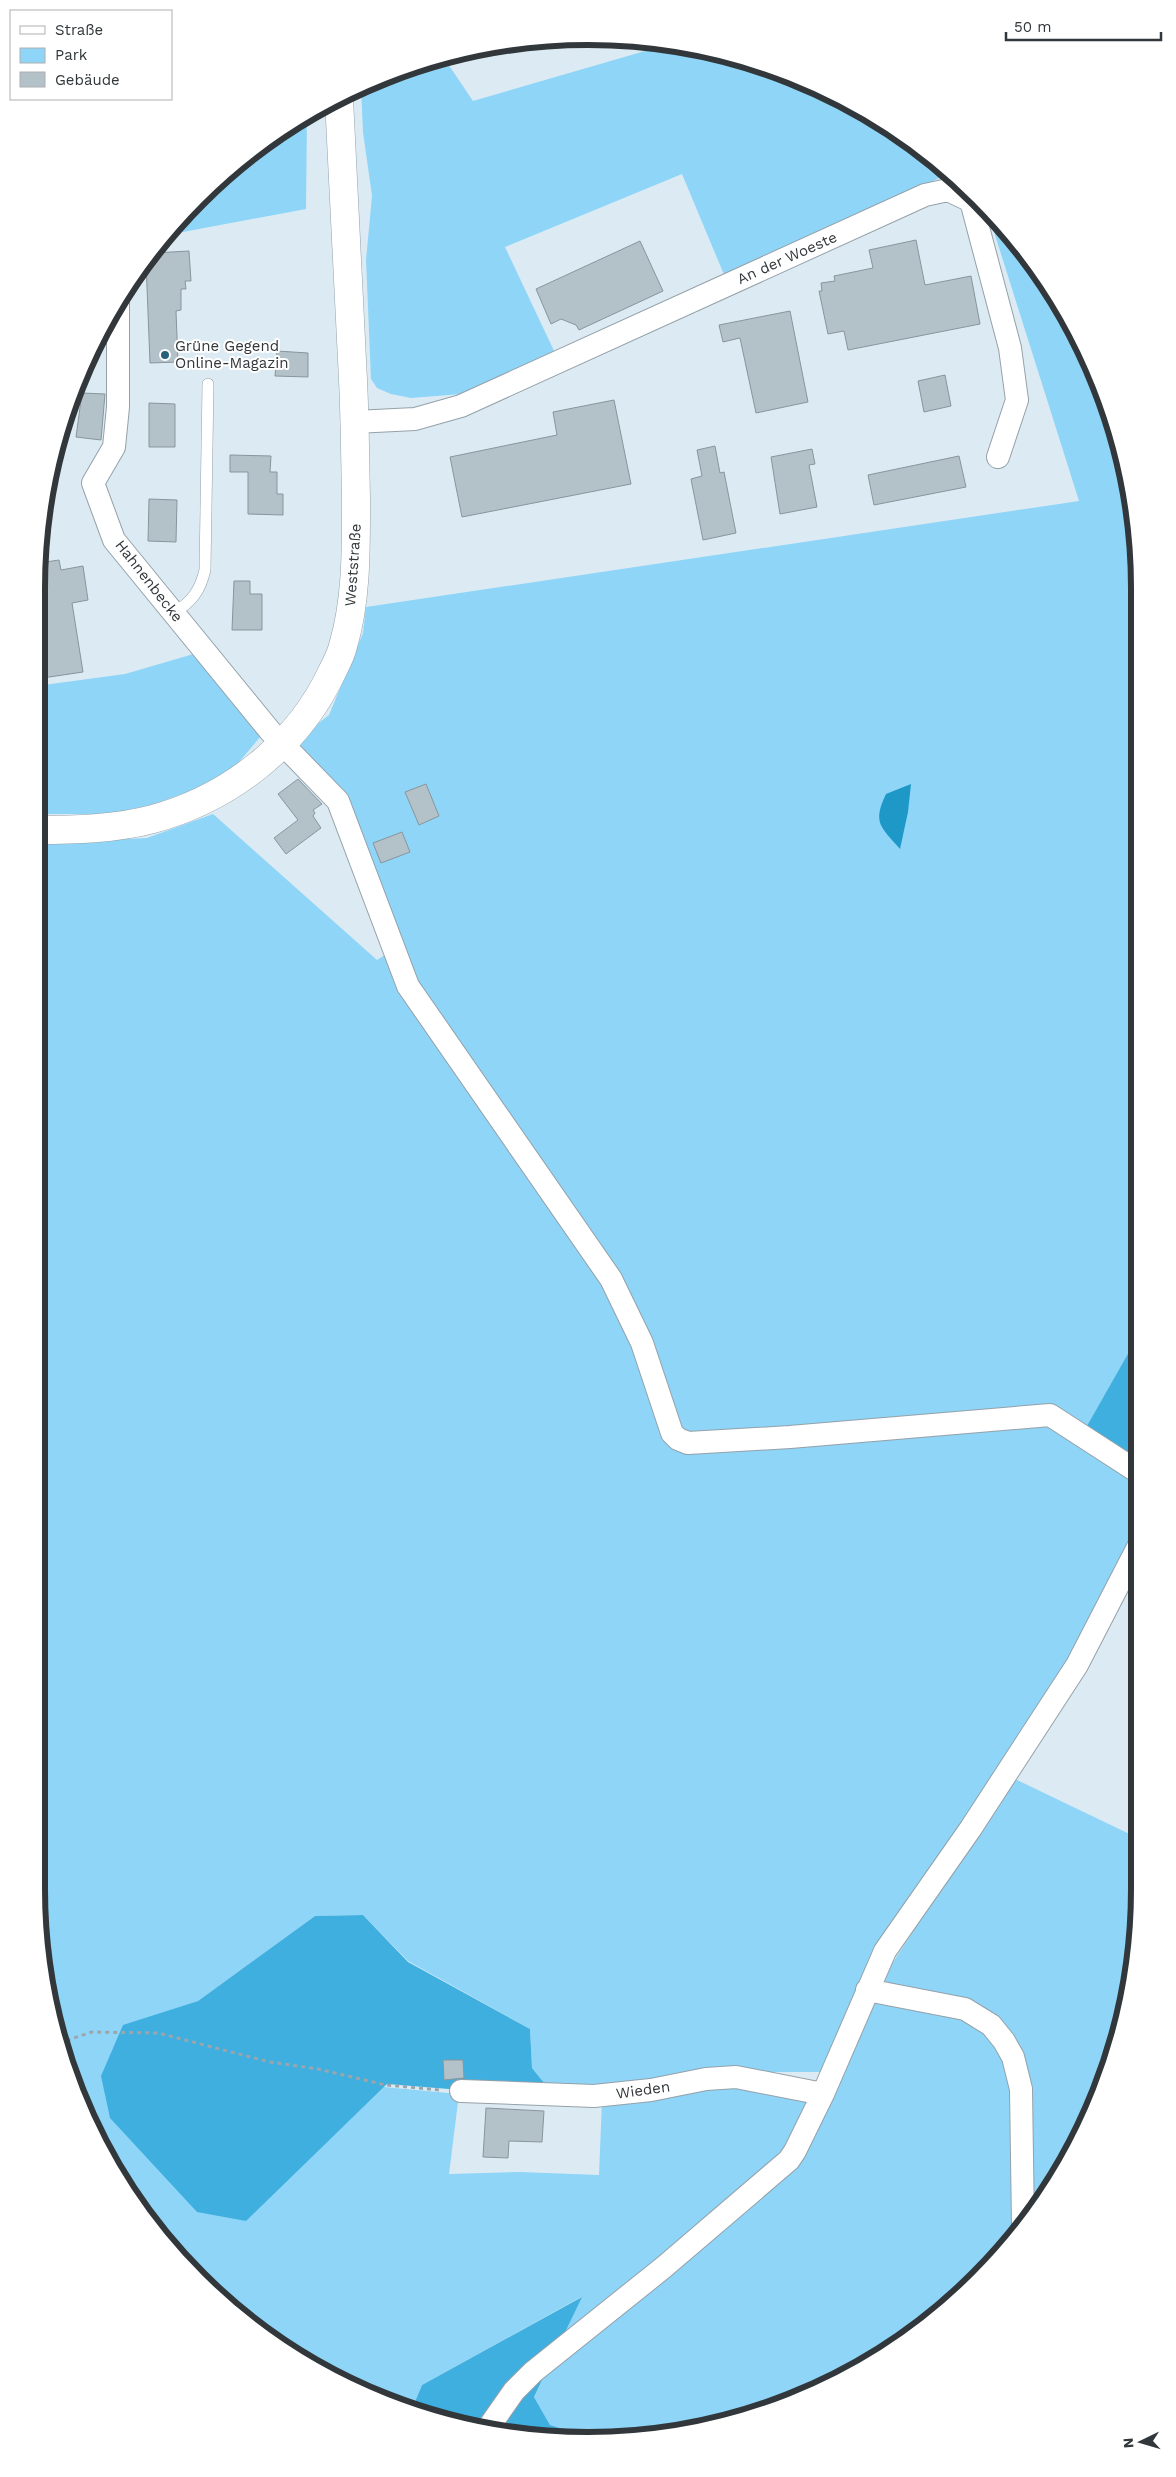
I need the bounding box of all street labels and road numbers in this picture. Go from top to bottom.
street label: An der Woeste [734,228,840,288]
street label: Weststraße [341,523,365,607]
street label: Hahnenbecke [111,536,187,626]
street label: Wieden [615,2077,671,2103]

